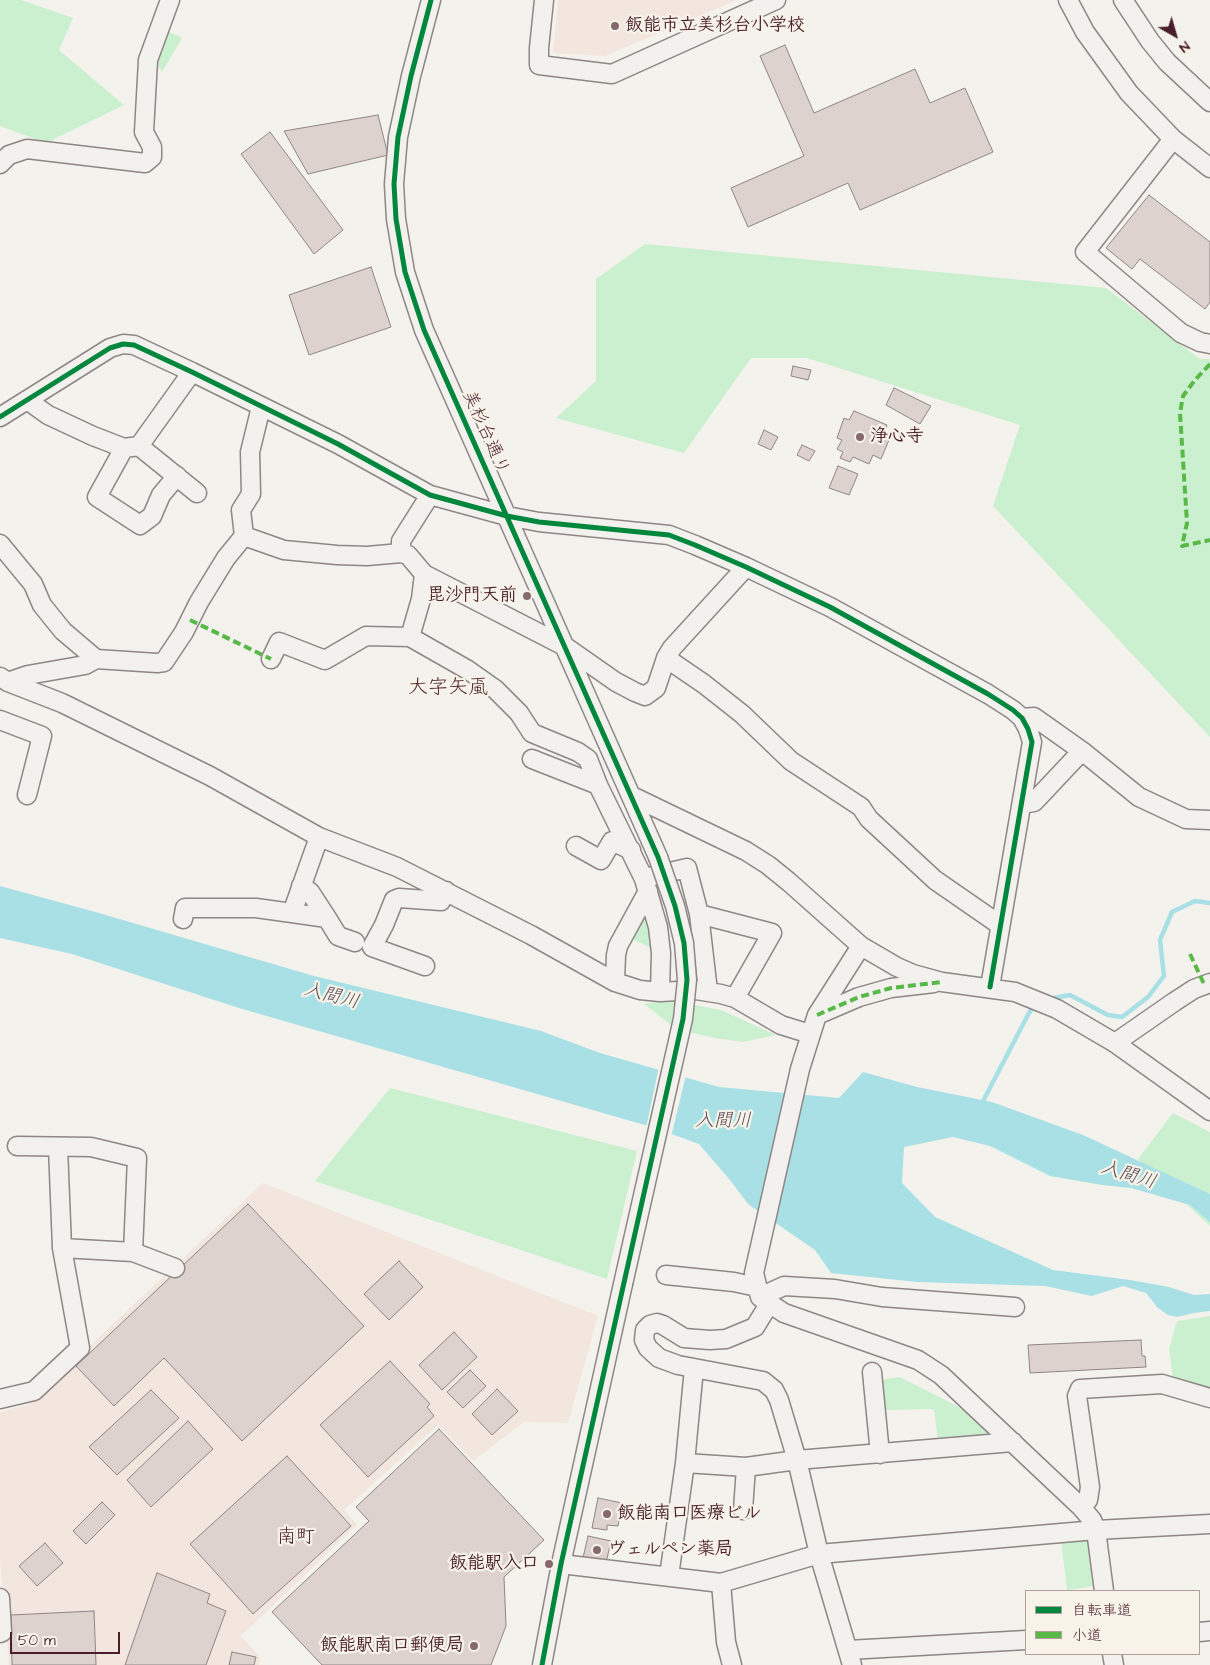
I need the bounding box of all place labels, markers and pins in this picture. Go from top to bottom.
place label: 飯能市立美杉台小学校 [625,15,805,37]
marker: 飯能市立美杉台小学校 [609,20,621,32]
place label: 浄心寺 [870,426,924,448]
marker: 浄心寺 [854,431,866,443]
place label: 毘沙門天前 [427,585,517,607]
marker: 毘沙門天前 [521,590,533,602]
place label: 飯能南口医療ビル [617,1503,761,1525]
marker: 飯能南口医療ビル [601,1508,613,1520]
place label: ヴェルペン薬局 [607,1539,733,1561]
marker: ヴェルペン薬局 [591,1544,603,1556]
place label: 飯能駅入口 [449,1553,539,1575]
marker: 飯能駅入口 [543,1558,555,1570]
place label: 飯能駅南口郵便局 [320,1635,464,1657]
marker: 飯能駅南口郵便局 [468,1640,480,1652]

